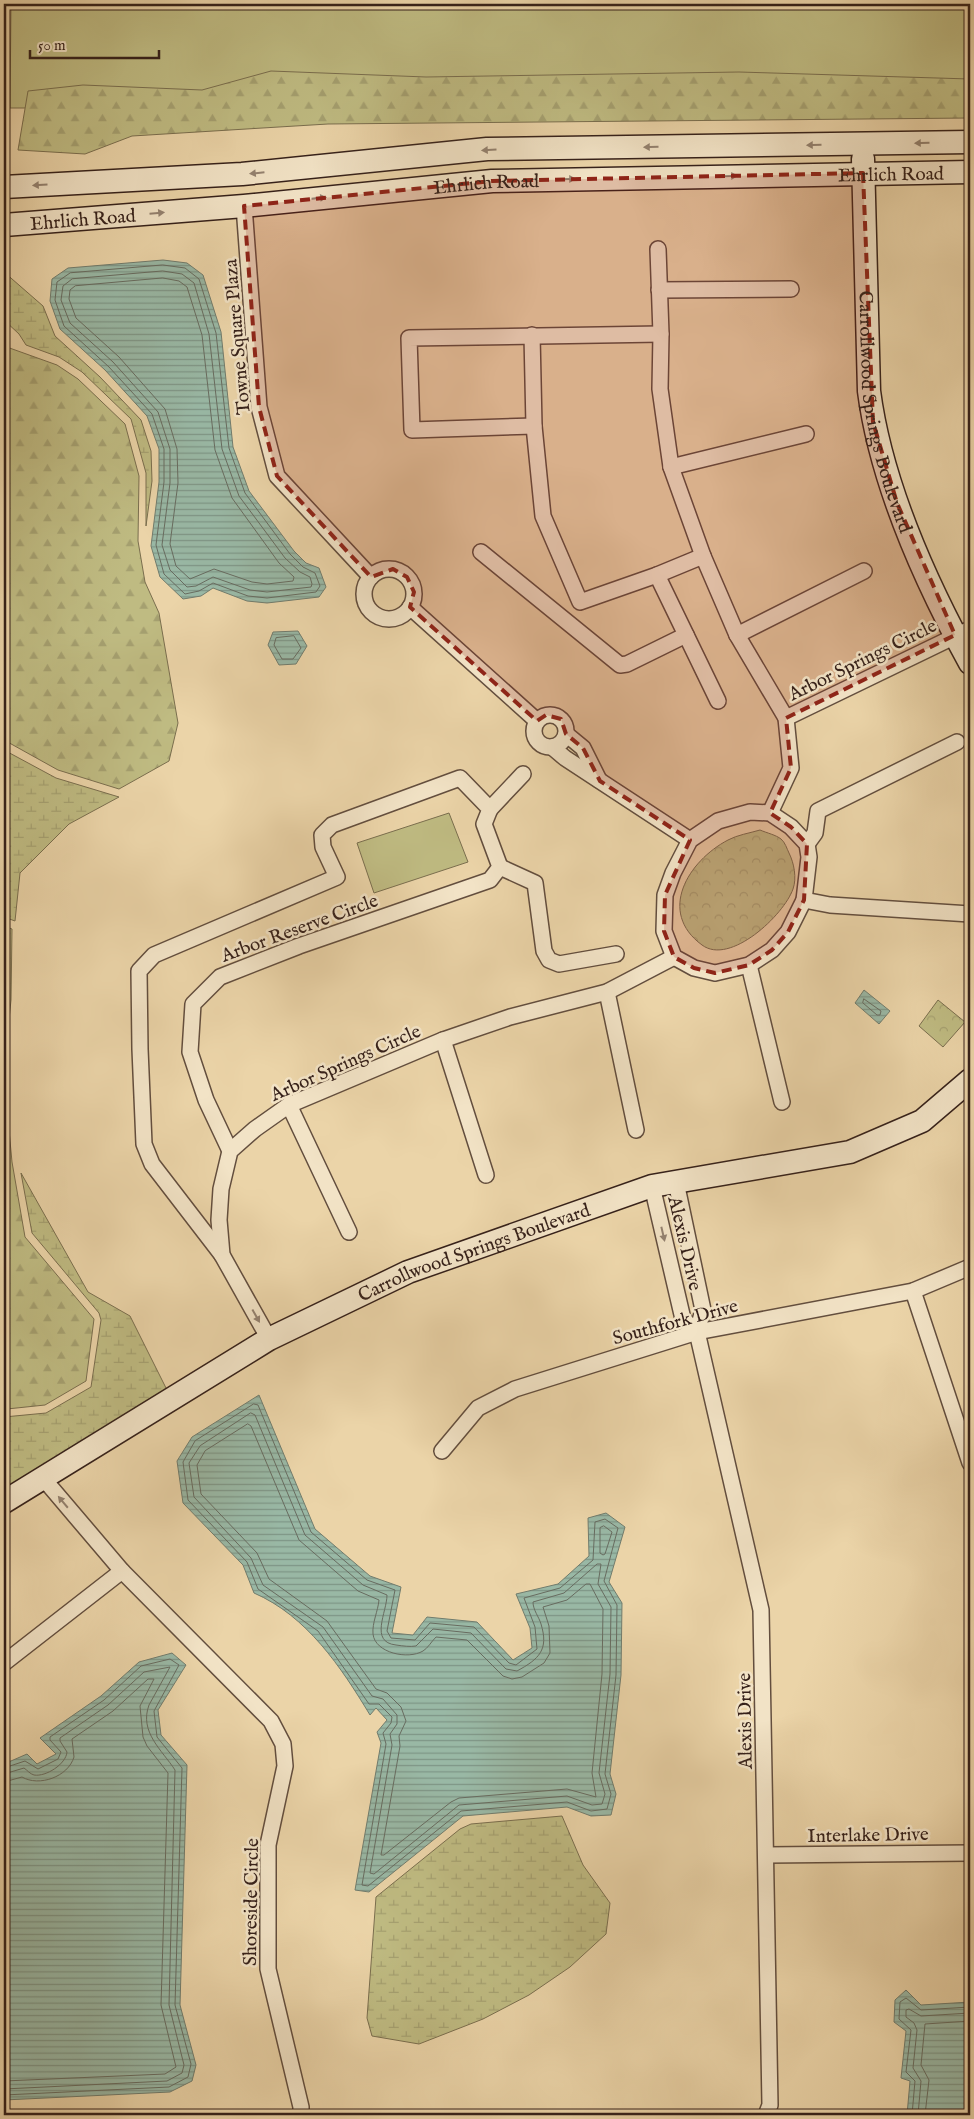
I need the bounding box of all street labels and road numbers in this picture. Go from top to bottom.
street label: Ehrlich Road [838,162,945,188]
street label: Ehrlich Road [432,170,540,201]
street label: Ehrlich Road [29,205,138,237]
street label: Towne Square Plaza [219,257,257,416]
street label: Carrollwood Springs Boulevard [852,290,917,538]
street label: Arbor Springs Circle [784,614,941,708]
street label: Arbor Reserve Circle [217,889,382,969]
street label: Arbor Springs Circle [266,1020,425,1108]
street label: Alexis Drive [661,1193,707,1293]
street label: Carrollwood Springs Boulevard [354,1198,594,1308]
street label: Southfork Drive [610,1295,741,1351]
street label: Alexis Drive [733,1672,759,1770]
street label: Interlake Drive [807,1823,929,1849]
street label: Shoreside Circle [239,1838,265,1966]

